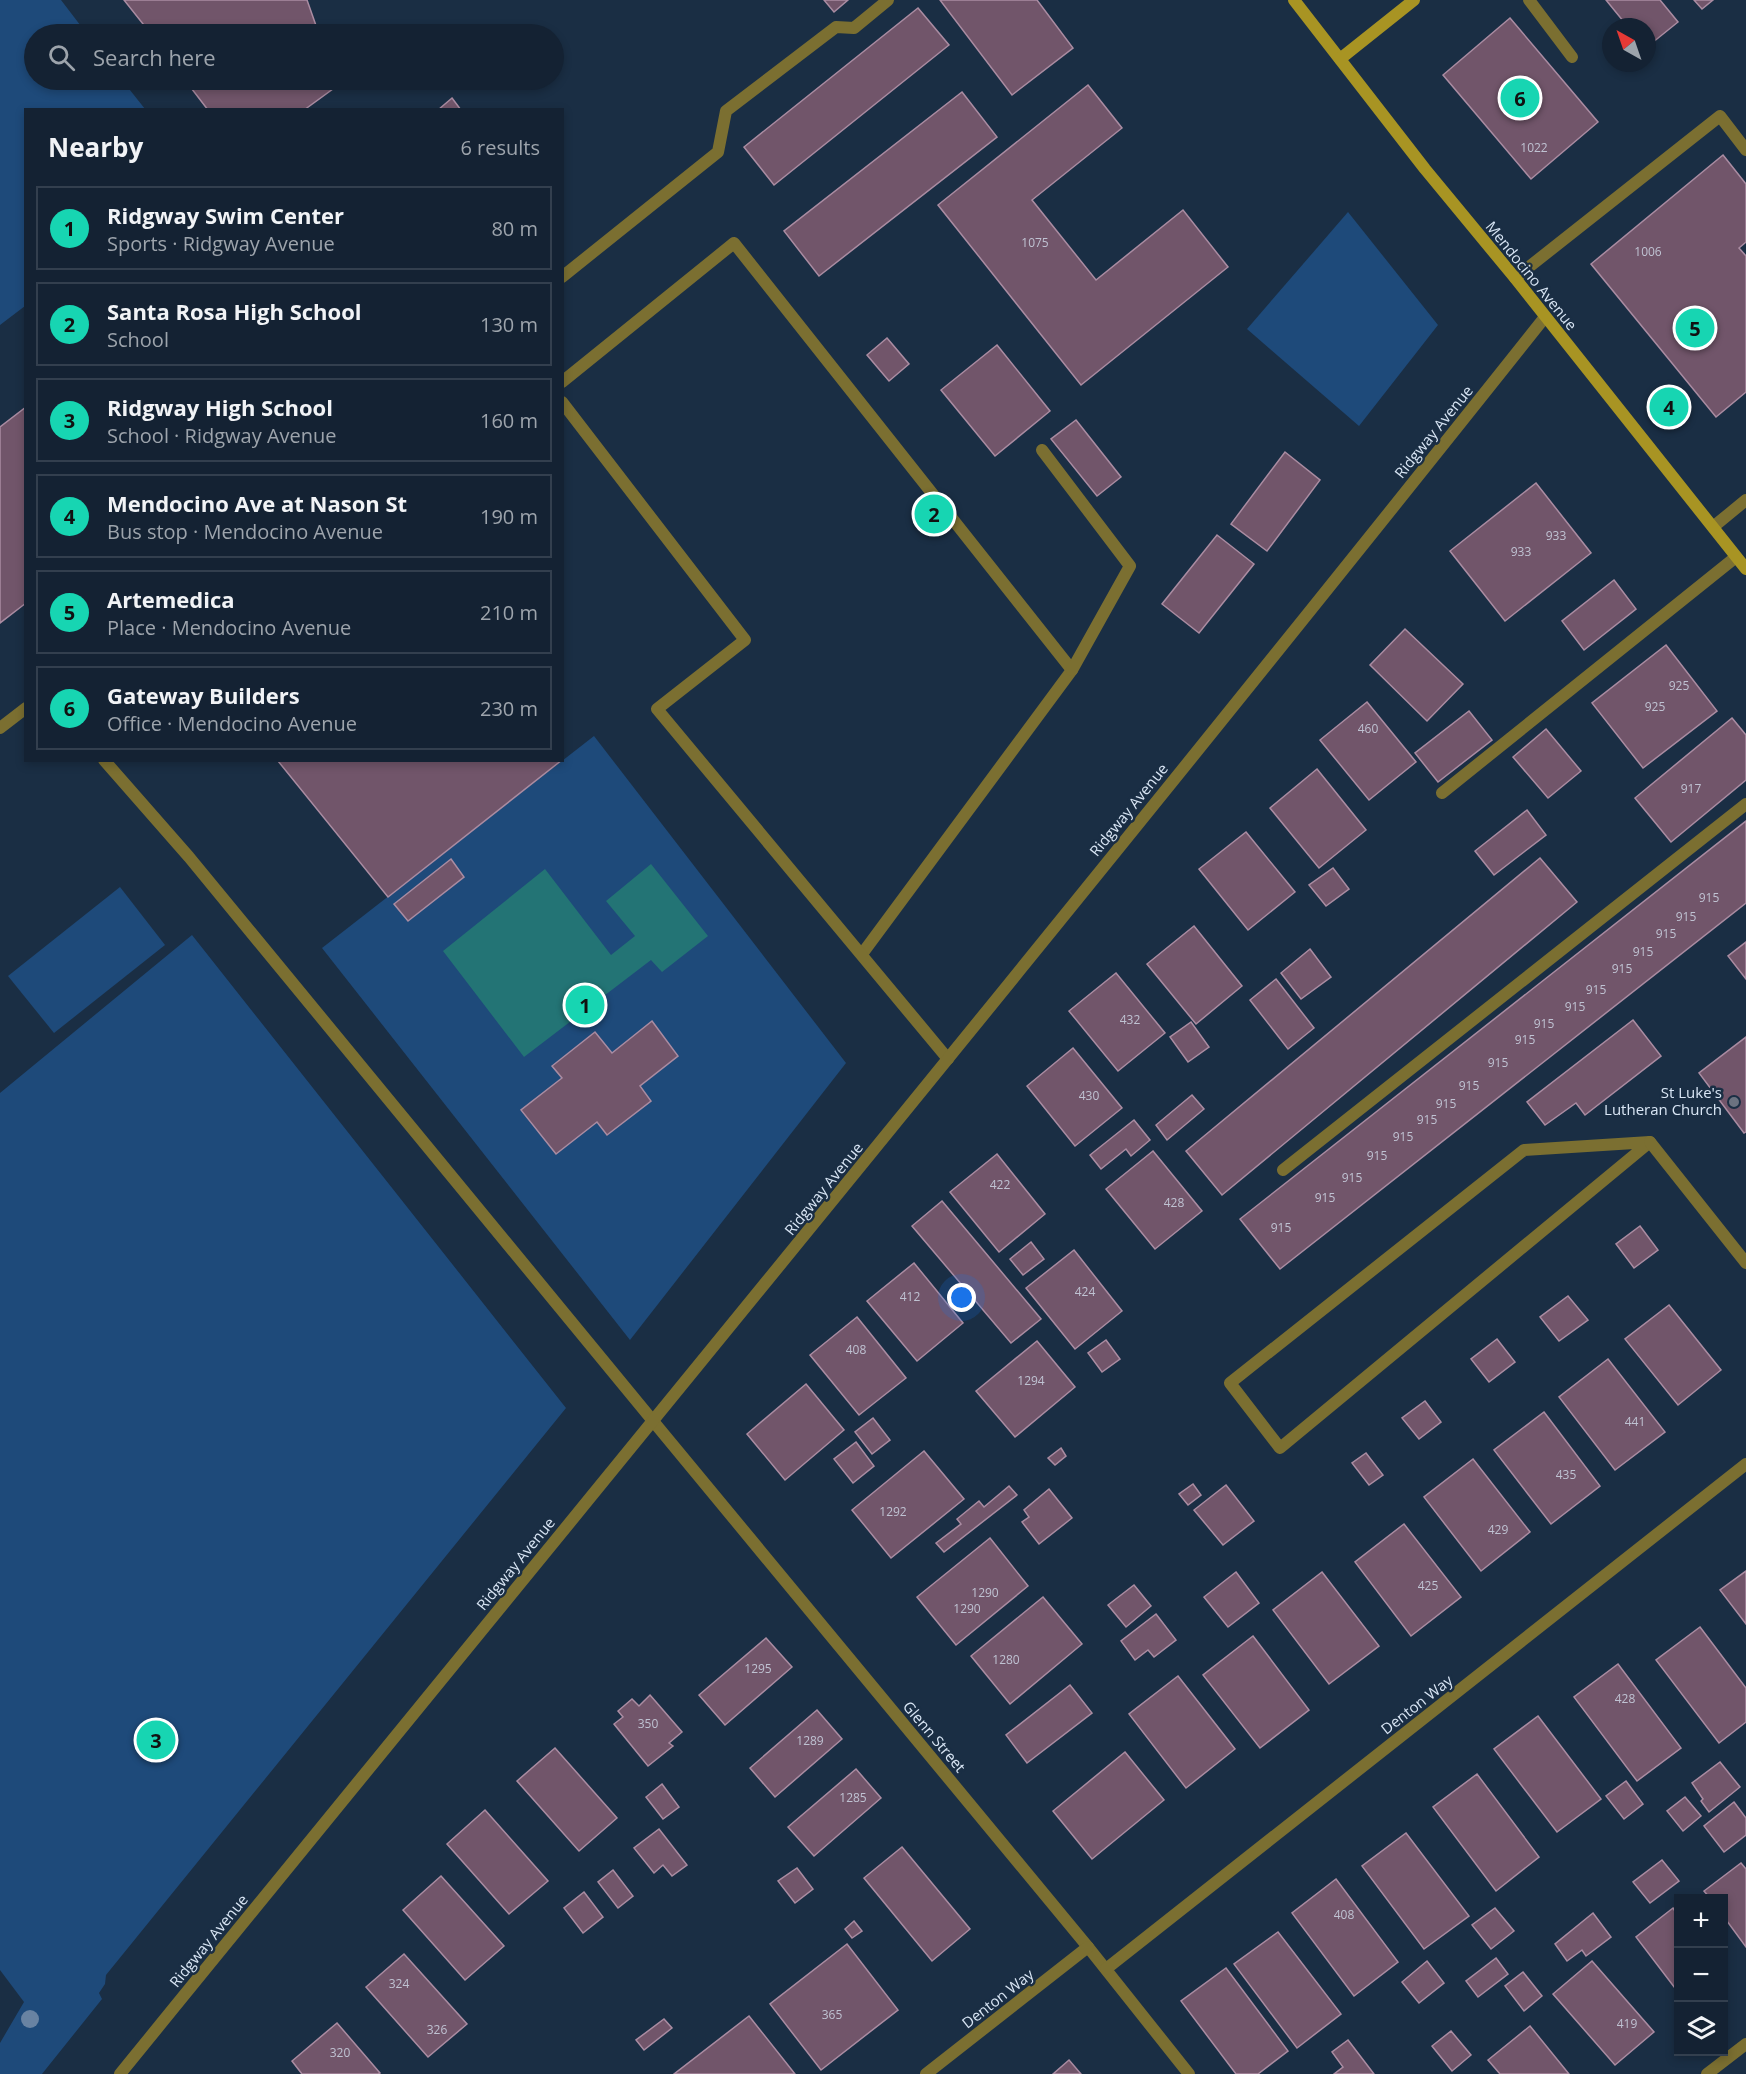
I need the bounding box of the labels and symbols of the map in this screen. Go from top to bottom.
north arrow [1602,18,1656,72]
pin: 6 [1500,76,1540,120]
house number: 1022 [1520,139,1548,156]
street label: Mendocino Avenue [1482,217,1582,334]
house number: 1075 [1021,234,1049,251]
house number: 1006 [1634,243,1662,260]
pin: 5 [1676,306,1714,350]
street label: Ridgway Avenue [1390,381,1477,482]
pin: 4 [1650,384,1688,430]
pin: 2 [914,492,954,536]
house number: 933 [1546,527,1566,544]
house number: 933 [1511,543,1531,560]
house number: 925 [1669,677,1689,694]
house number: 925 [1645,698,1665,715]
house number: 460 [1358,720,1378,737]
street label: Ridgway Avenue [1085,759,1172,860]
house number: 917 [1681,780,1701,797]
house number: 915 [1699,889,1719,906]
house number: 915 [1676,908,1696,925]
house number: 915 [1656,925,1676,942]
house number: 915 [1633,943,1653,960]
house number: 915 [1612,960,1632,977]
house number: 915 [1586,981,1606,998]
pin: 1 [566,982,604,1028]
house number: 915 [1565,998,1585,1015]
house number: 432 [1120,1011,1140,1028]
house number: 915 [1534,1015,1554,1032]
house number: 915 [1515,1031,1535,1048]
house number: 915 [1488,1054,1508,1071]
house number: 915 [1459,1077,1479,1094]
place label: St Luke's Lutheran Church [1604,1082,1722,1119]
house number: 430 [1079,1087,1099,1104]
house number: 915 [1436,1095,1456,1112]
marker: St Luke's Lutheran Church [1727,1095,1741,1109]
house number: 915 [1417,1111,1437,1128]
house number: 915 [1393,1128,1413,1145]
street label: Ridgway Avenue [780,1138,867,1239]
house number: 915 [1367,1147,1387,1164]
house number: 915 [1342,1169,1362,1186]
house number: 422 [990,1176,1010,1193]
house number: 915 [1315,1189,1335,1206]
house number: 428 [1164,1194,1184,1211]
house number: 915 [1271,1219,1291,1236]
your location [947,1283,976,1312]
house number: 424 [1075,1283,1095,1300]
house number: 412 [900,1288,920,1305]
house number: 408 [846,1341,866,1358]
house number: 1294 [1017,1372,1045,1389]
house number: 441 [1625,1413,1645,1430]
house number: 435 [1556,1466,1576,1483]
house number: 1292 [879,1503,907,1520]
street label: Ridgway Avenue [472,1513,559,1614]
house number: 429 [1488,1521,1508,1538]
house number: 425 [1418,1577,1438,1594]
house number: 1290 [971,1584,999,1601]
house number: 1290 [953,1600,981,1617]
house number: 1280 [992,1651,1020,1668]
house number: 1295 [744,1660,772,1677]
street label: Denton Way [1376,1670,1457,1738]
house number: 428 [1615,1690,1635,1707]
street label: Glenn Street [899,1696,970,1776]
house number: 350 [638,1715,658,1732]
pin: 3 [136,1718,176,1762]
house number: 1289 [796,1732,824,1749]
house number: 1285 [839,1789,867,1806]
street label: Ridgway Avenue [165,1890,252,1991]
house number: 408 [1334,1906,1354,1923]
street label: Denton Way [957,1964,1038,2032]
house number: 324 [389,1975,409,1992]
house number: 365 [822,2006,842,2023]
house number: 419 [1617,2015,1637,2032]
house number: 326 [427,2021,447,2038]
house number: 320 [330,2044,350,2061]

